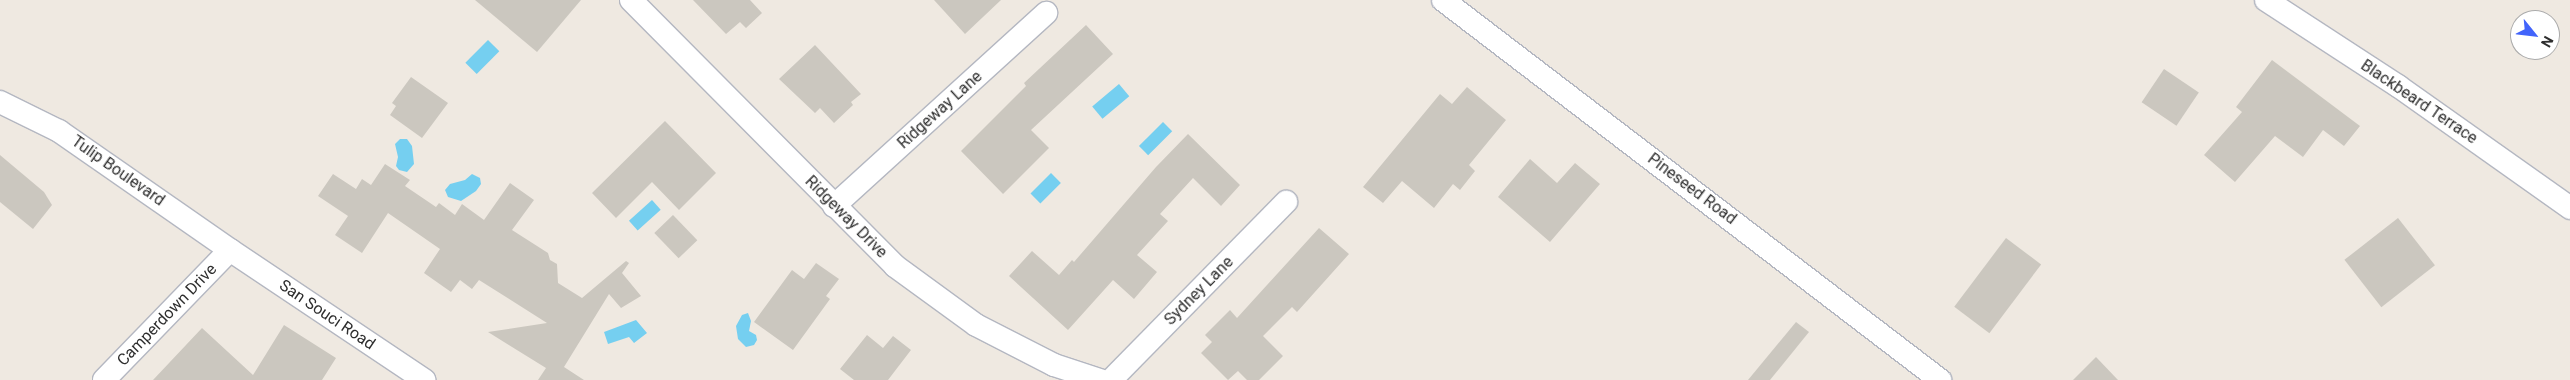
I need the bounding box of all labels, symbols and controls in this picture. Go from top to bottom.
north arrow [2510,10,2560,60]
text: N [2538,34,2557,50]
street label: Blackbeard Terrace [2357,56,2481,148]
street label: Ridgeway Lane [894,67,986,153]
street label: Tulip Boulevard [68,132,168,210]
street label: Pineseed Road [1644,149,1740,229]
street label: Ridgeway Drive [801,172,891,262]
street label: Sydney Lane [1161,253,1237,329]
street label: Camperdown Drive [113,260,221,370]
street label: San Souci Road [275,276,379,354]

